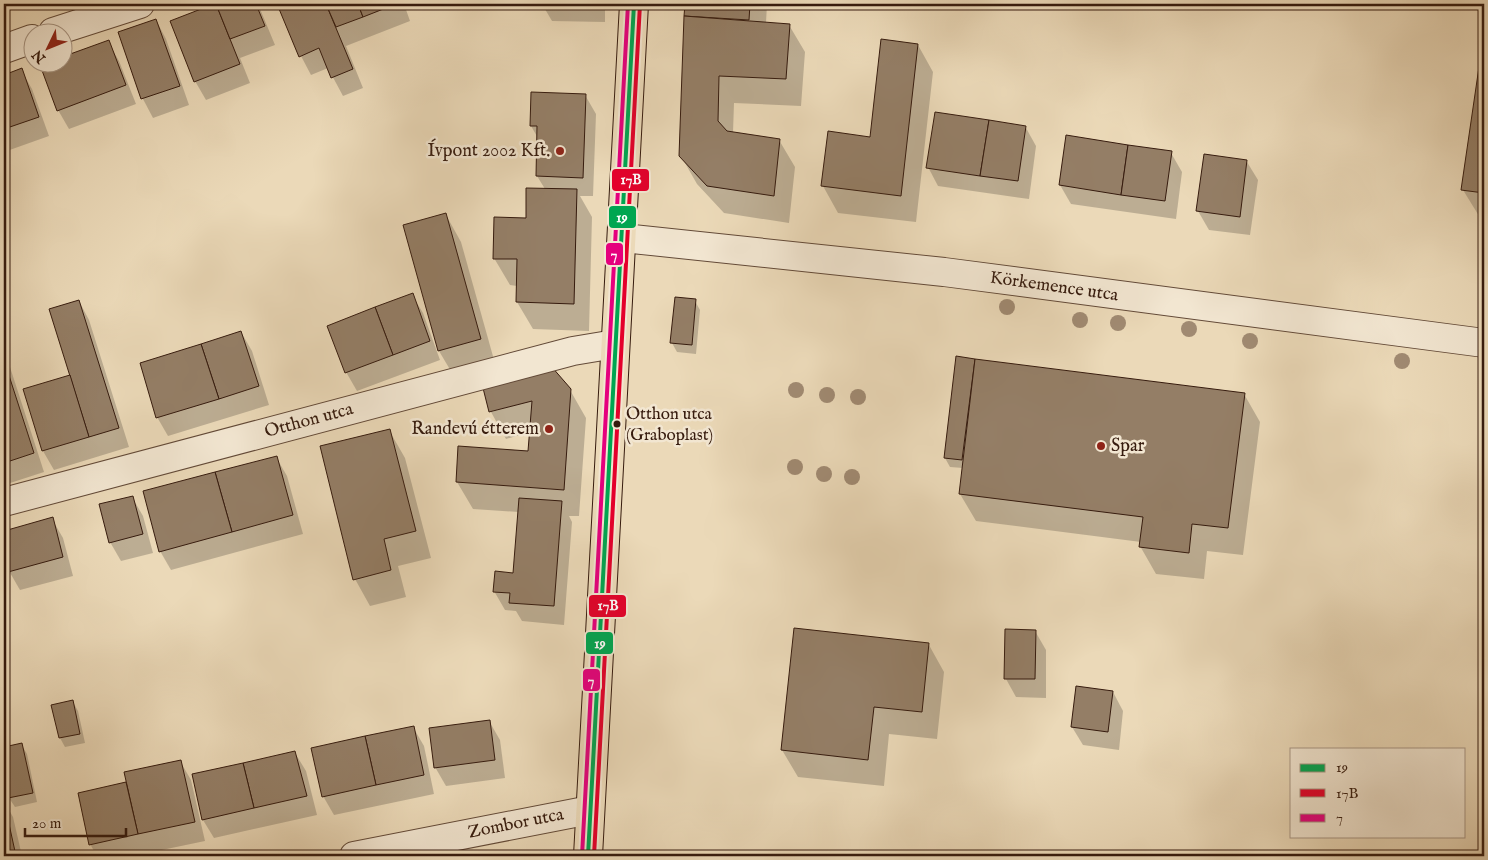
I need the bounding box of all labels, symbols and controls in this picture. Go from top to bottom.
north arrow [22,22,72,72]
text: N [29,46,51,67]
place label: Ívpont 2002 Kft. [428,138,550,163]
marker: Ívpont 2002 Kft. [554,145,566,157]
line badge: 17B [611,168,650,192]
text: 17B [620,171,642,189]
line badge: 19 [608,205,637,229]
text: 19 [616,209,628,227]
line badge: 7 [605,242,624,266]
text: 7 [611,246,618,264]
street label: Körkemence utca [988,267,1120,307]
street label: Otthon utca [262,398,356,444]
place label: Otthon utca (Graboplast) [626,404,713,446]
place label: Randevú étterem [411,418,539,441]
marker: Otthon utca (Graboplast) [612,419,622,429]
marker: Randevú étterem [543,423,555,435]
place label: Spar [1111,435,1145,458]
marker: Spar [1095,440,1107,452]
line badge: 17B [588,594,627,618]
text: 17B [597,597,619,615]
line badge: 19 [585,631,614,655]
text: 19 [594,635,606,653]
line badge: 7 [582,668,601,692]
text: 7 [588,672,595,690]
legend [1290,748,1466,838]
text: 19 [1336,758,1348,777]
text: 17B [1336,784,1359,803]
street label: Zombor utca [466,803,566,845]
scale bar [25,805,126,837]
text: 7 [1336,808,1343,827]
text: 20 m [32,814,62,833]

